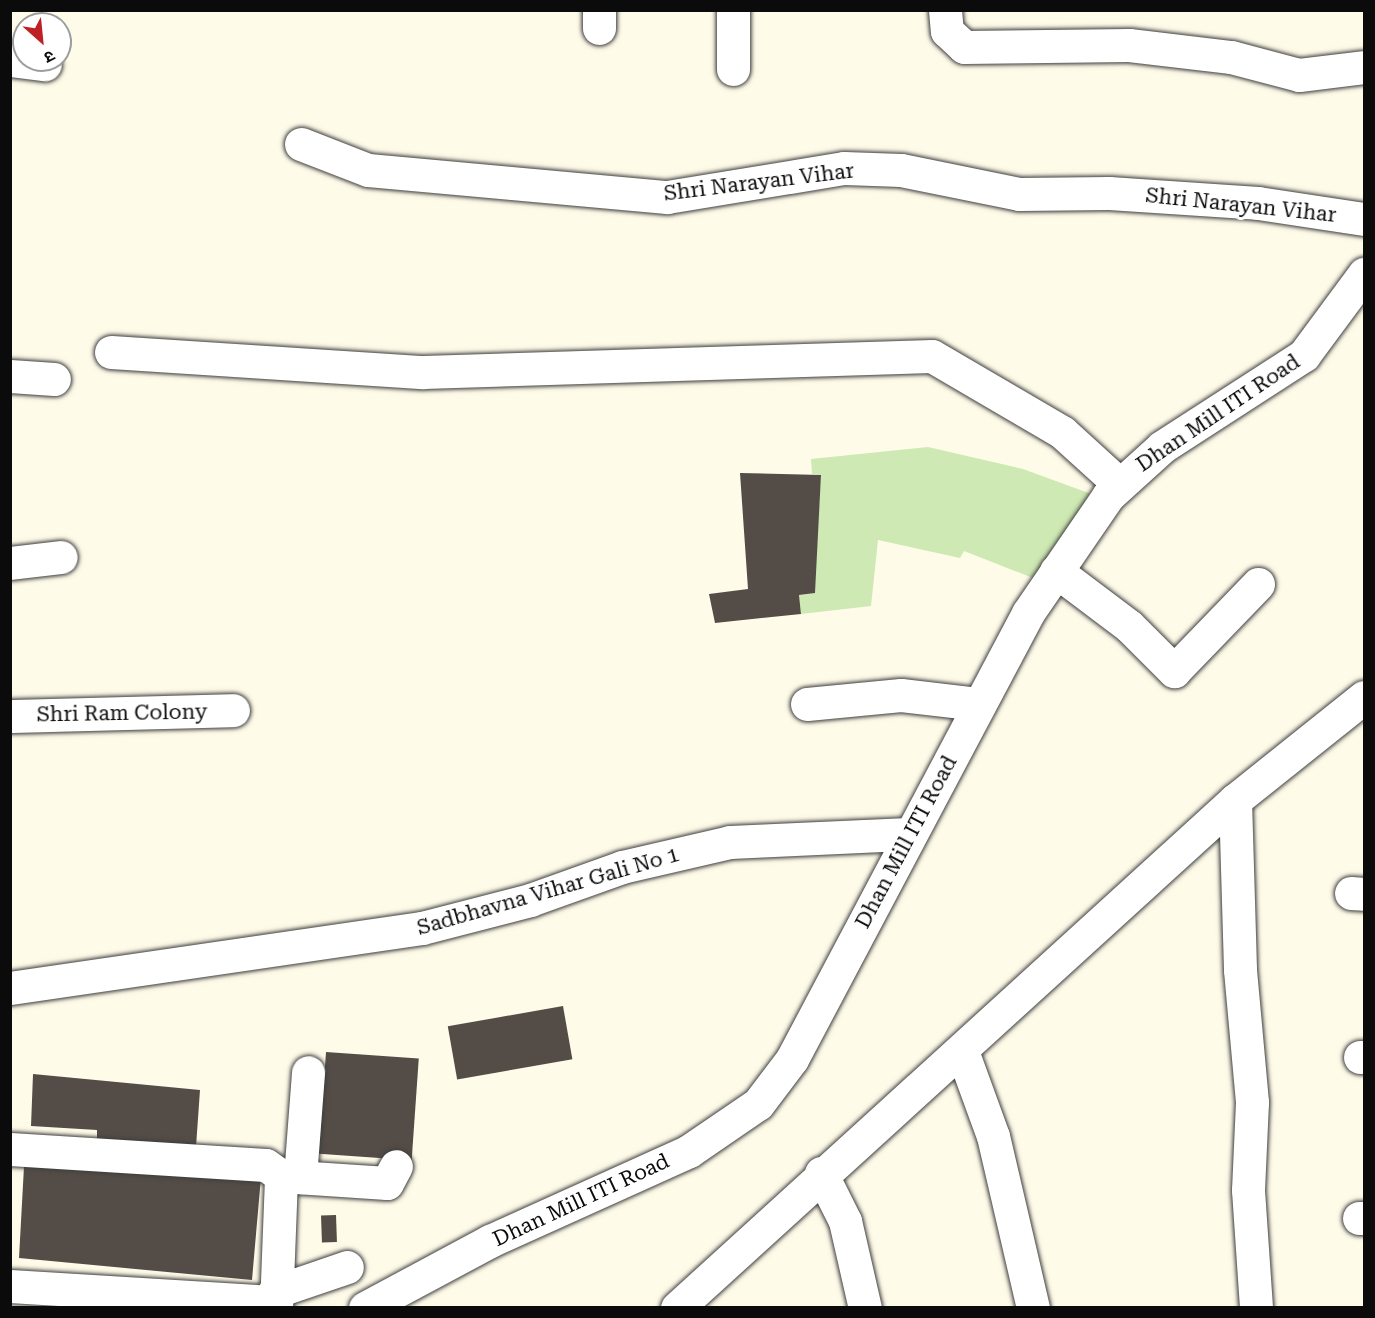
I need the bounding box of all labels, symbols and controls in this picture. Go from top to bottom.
north arrow [12,12,72,72]
text: उ [41,46,58,67]
street label: Shri Narayan Vihar [662,158,856,206]
street label: Shri Narayan Vihar [1144,182,1338,228]
street label: Dhan Mill ITI Road [1131,349,1305,477]
street label: Shri Ram Colony [36,699,208,727]
street label: Dhan Mill ITI Road [850,751,962,933]
street label: Sadbhavna Vihar Gali No 1 [414,841,682,941]
street label: Dhan Mill ITI Road [489,1148,673,1252]

